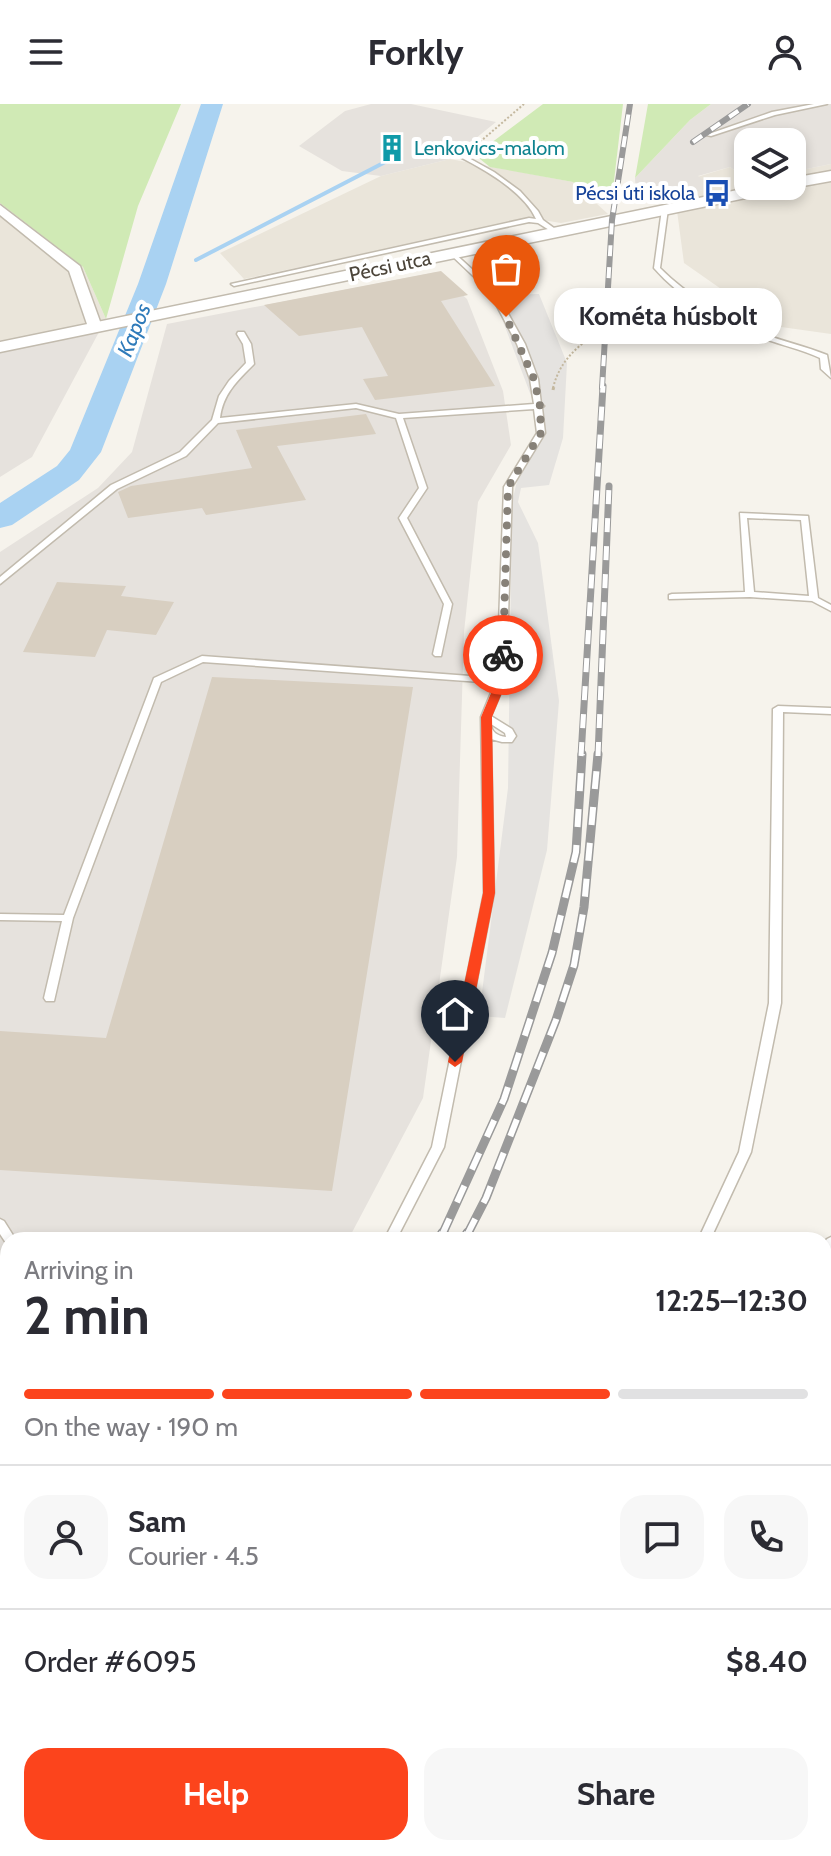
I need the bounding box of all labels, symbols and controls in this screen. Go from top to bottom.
icon: menu [24,30,68,74]
text: Forkly [367,30,464,74]
icon: person [763,30,807,74]
map controls [734,128,806,200]
button: layers [734,128,806,200]
building icon: Lenkovics-malom [377,133,407,163]
place label: Lenkovics-malom [414,136,565,160]
bus stop icon: Pécsi úti iskola [702,178,732,208]
place label: Pécsi úti iskola [575,181,695,205]
pin [472,235,540,317]
street label: Pécsi utca [347,246,434,286]
icon: bag [484,247,528,291]
callout: Kométa húsbolt [554,289,782,345]
water label: Kapos [111,299,157,361]
text: Kométa húsbolt [579,300,757,332]
courier [463,615,543,695]
icon: bike [481,633,525,677]
pin [421,980,489,1062]
icon: home [433,992,477,1036]
text: Arriving in [24,1254,134,1286]
text: 12:25–12:30 [655,1282,808,1319]
text: 2 min [24,1284,150,1347]
text: On the way · 190 m [24,1411,238,1443]
button: person [24,1495,108,1579]
button: chat [620,1495,704,1579]
button: phone [724,1495,808,1579]
text: Sam [128,1503,186,1540]
text: Courier · 4.5 [128,1540,259,1572]
text: Order #6095 [24,1643,197,1680]
text: $8.40 [726,1643,808,1680]
button: Help [24,1748,408,1840]
button: Share [424,1748,808,1840]

